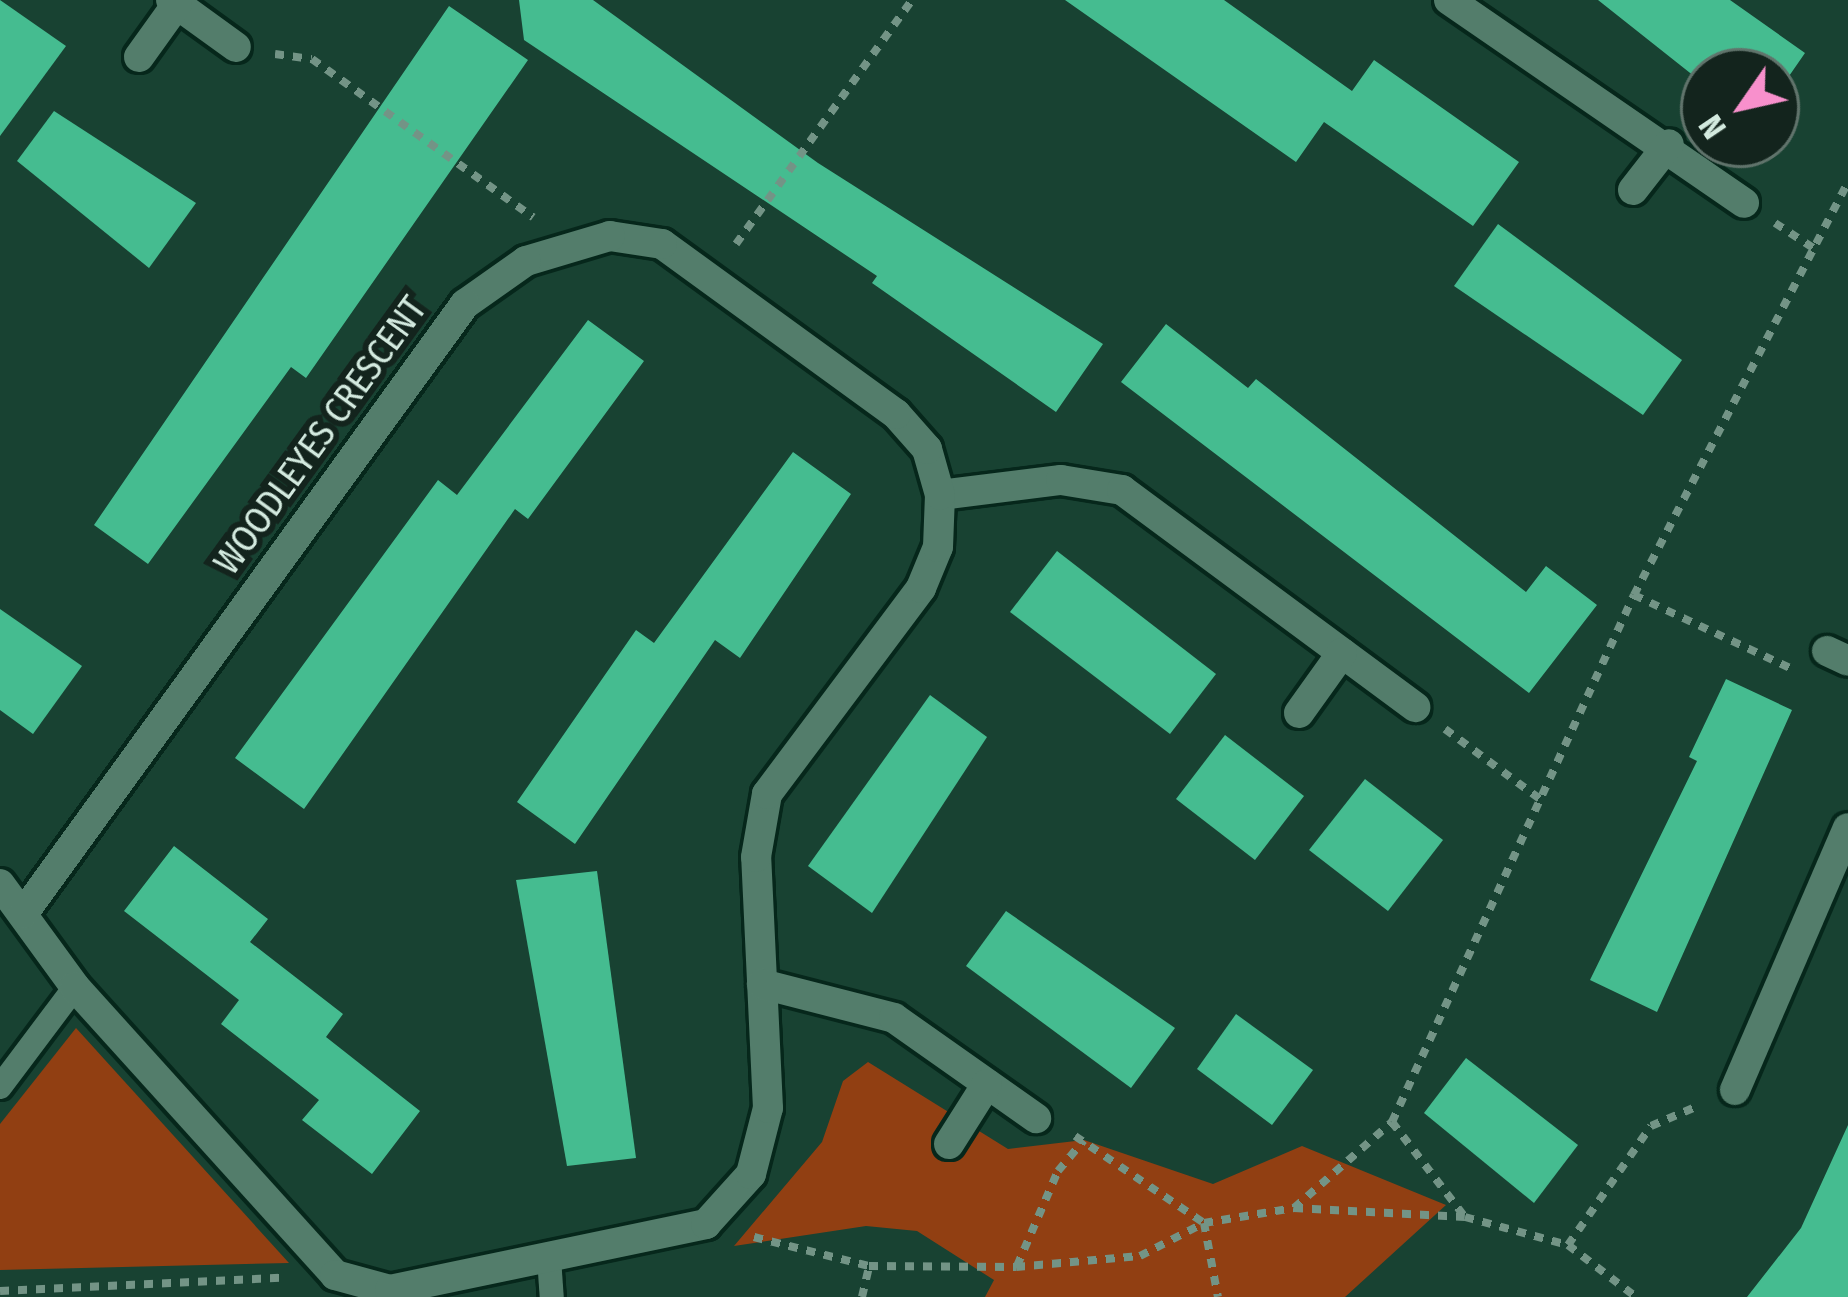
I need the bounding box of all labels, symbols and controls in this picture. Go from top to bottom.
north arrow [1680,48,1800,168]
text: N [1691,107,1735,146]
street label: WOODLEYES CRESCENT [206,289,436,583]

